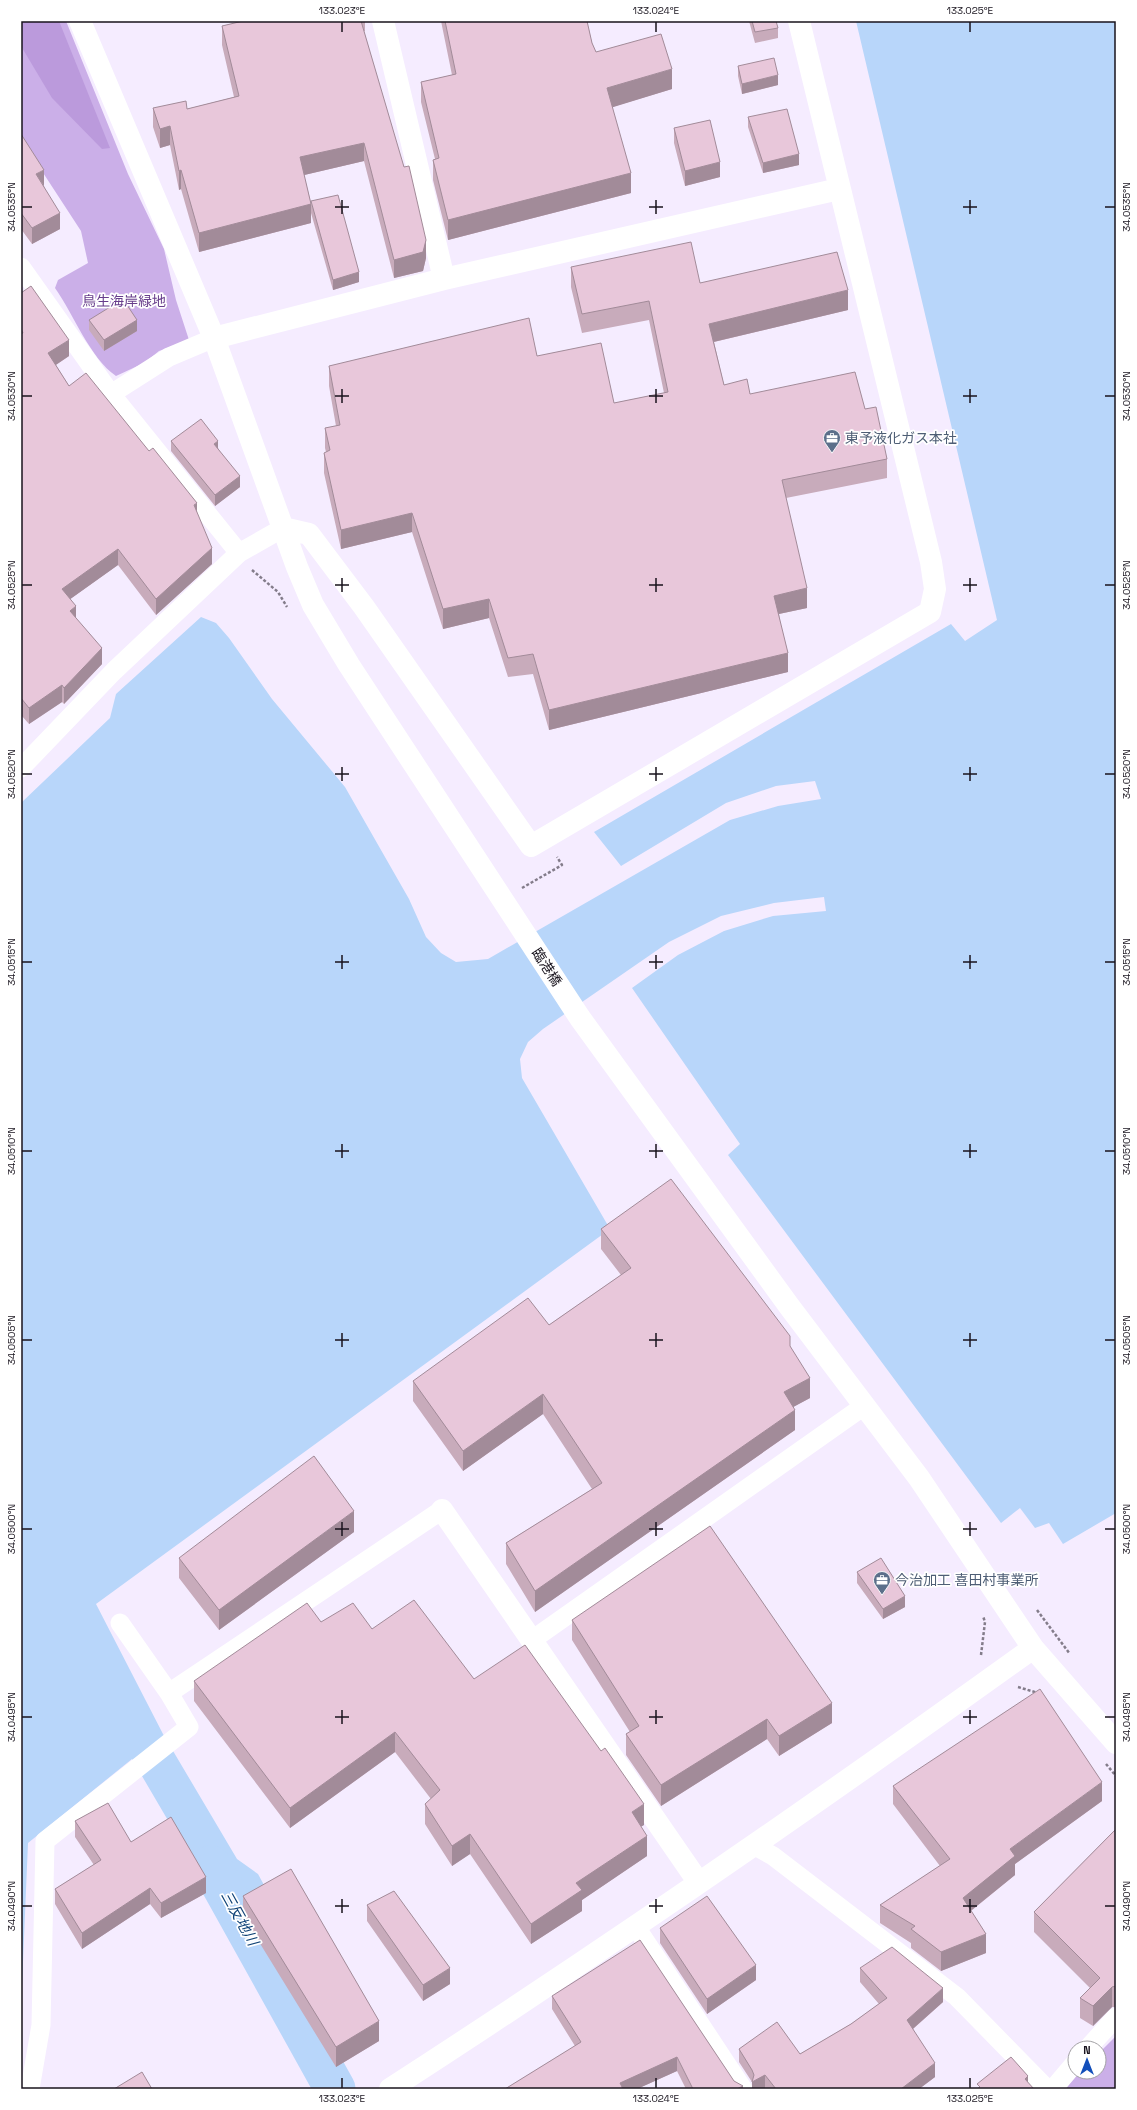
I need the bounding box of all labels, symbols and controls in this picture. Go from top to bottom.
text: 133.023°E [319,4,366,17]
text: 133.024°E [633,4,680,17]
text: 133.025°E [947,4,994,17]
text: 34.0535°N [5,182,18,232]
text: 34.0535°N [1120,182,1133,232]
park label: 鳥生海岸緑地 [82,292,166,310]
text: 34.0530°N [5,371,18,421]
text: 34.0530°N [1120,371,1133,421]
office icon: 東予液化ガス本社 [822,428,842,453]
place label: 東予液化ガス本社 [845,429,957,447]
text: 34.0525°N [5,560,18,610]
text: 34.0525°N [1120,560,1133,610]
text: 34.0520°N [5,749,18,799]
text: 34.0520°N [1120,749,1133,799]
text: 34.0515°N [5,938,18,986]
text: 34.0515°N [1120,938,1133,986]
street label: 臨港橋 [528,944,566,990]
text: 34.0510°N [5,1127,18,1175]
text: 34.0510°N [1120,1127,1133,1175]
text: 34.0505°N [5,1315,18,1365]
text: 34.0505°N [1120,1315,1133,1365]
text: 34.0500°N [5,1504,18,1554]
text: 34.0500°N [1120,1504,1133,1554]
office icon: 今治加工 喜田村事業所 [872,1570,892,1595]
place label: 今治加工 喜田村事業所 [895,1571,1039,1589]
text: 34.0495°N [5,1692,18,1742]
text: 34.0495°N [1120,1692,1133,1742]
text: 34.0490°N [5,1881,18,1931]
text: 34.0490°N [1120,1881,1133,1931]
water label: 三反地川 [217,1887,264,1951]
north arrow [1067,2040,1107,2080]
text: N [1083,2043,1091,2057]
text: 133.023°E [319,2092,366,2105]
text: 133.024°E [633,2092,680,2105]
text: 133.025°E [947,2092,994,2105]

